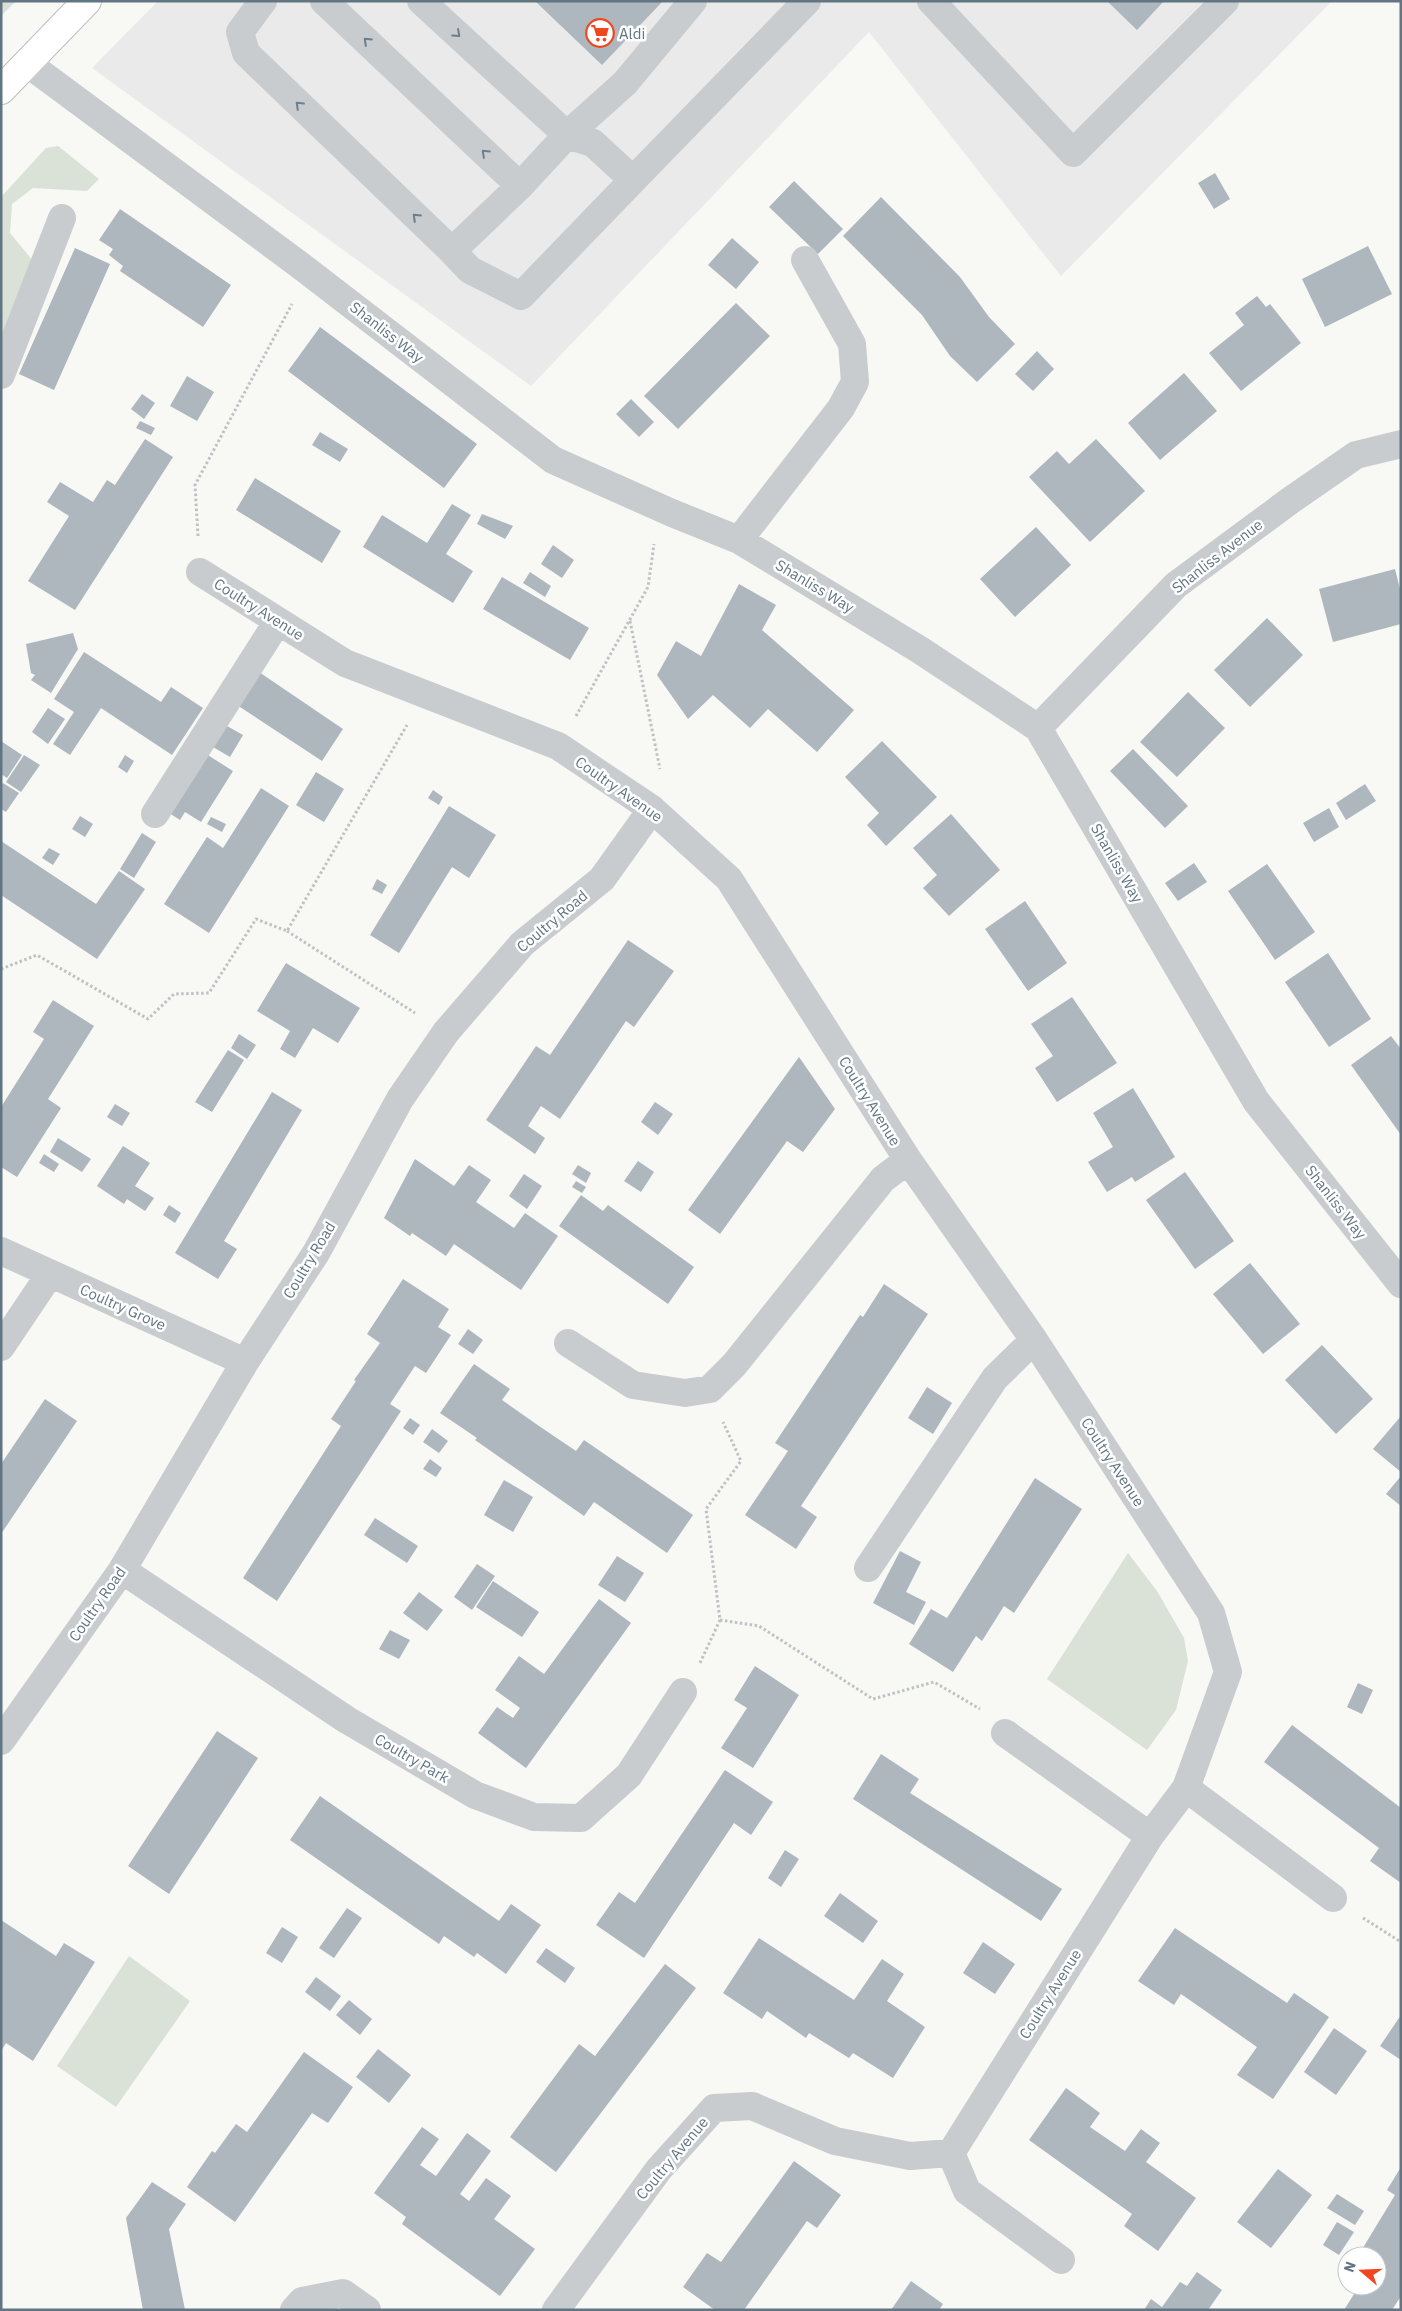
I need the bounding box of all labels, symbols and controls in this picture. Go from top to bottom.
supermarket icon: Aldi [585,18,615,48]
place label: Aldi [619,24,645,43]
one-way arrow [451,28,460,37]
one-way arrow [363,38,372,47]
one-way arrow [296,102,305,111]
one-way arrow [481,150,490,159]
one-way arrow [413,214,422,223]
street label: Shanliss Way [346,297,428,367]
street label: Shanliss Avenue [1168,515,1266,597]
street label: Shanliss Way [772,555,858,617]
street label: Coultry Avenue [211,574,307,644]
street label: Coultry Avenue [572,752,666,826]
street label: Shanliss Way [1087,820,1148,906]
street label: Coultry Road [513,886,591,956]
street label: Coultry Avenue [835,1053,905,1149]
street label: Shanliss Way [1301,1161,1371,1243]
street label: Coultry Road [279,1218,339,1302]
street label: Coultry Grove [77,1280,169,1334]
street label: Coultry Avenue [1077,1414,1149,1510]
street label: Coultry Road [64,1563,130,1645]
street label: Coultry Park [372,1729,453,1787]
street label: Coultry Avenue [1015,1946,1085,2042]
street label: Coultry Avenue [632,2113,712,2203]
north arrow [1337,2246,1387,2296]
text: N [1340,2259,1360,2274]

